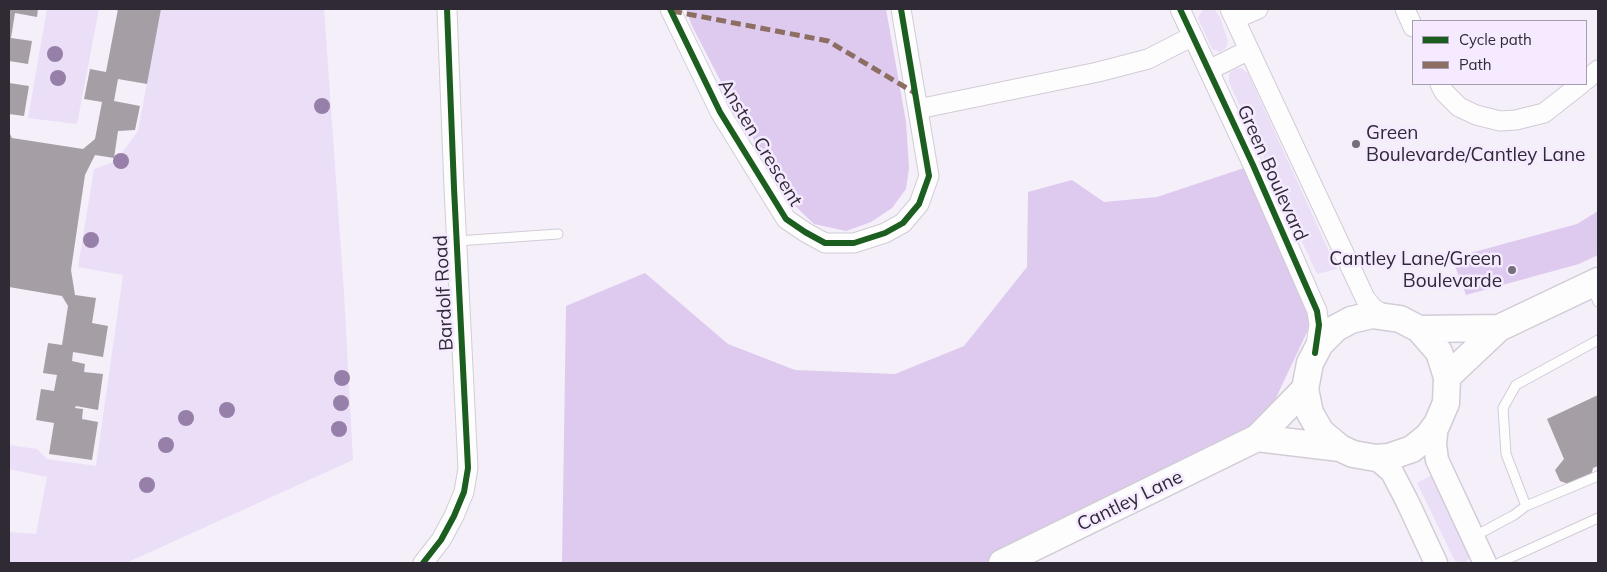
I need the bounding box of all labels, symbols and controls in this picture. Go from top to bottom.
legend [1412,20,1587,85]
text: Cycle path [1459,30,1532,49]
text: Path [1459,55,1491,74]
street label: Ansten Crescent [713,75,807,211]
street label: Green Boulevard [1232,102,1312,244]
place label: Green Boulevarde/Cantley Lane [1366,122,1585,166]
marker: Green Boulevarde/Cantley Lane [1350,138,1362,150]
street label: Bardolf Road [430,235,458,351]
place label: Cantley Lane/Green Boulevarde [1329,248,1502,292]
marker: Cantley Lane/Green Boulevarde [1506,264,1518,276]
street label: Cantley Lane [1073,466,1187,536]

